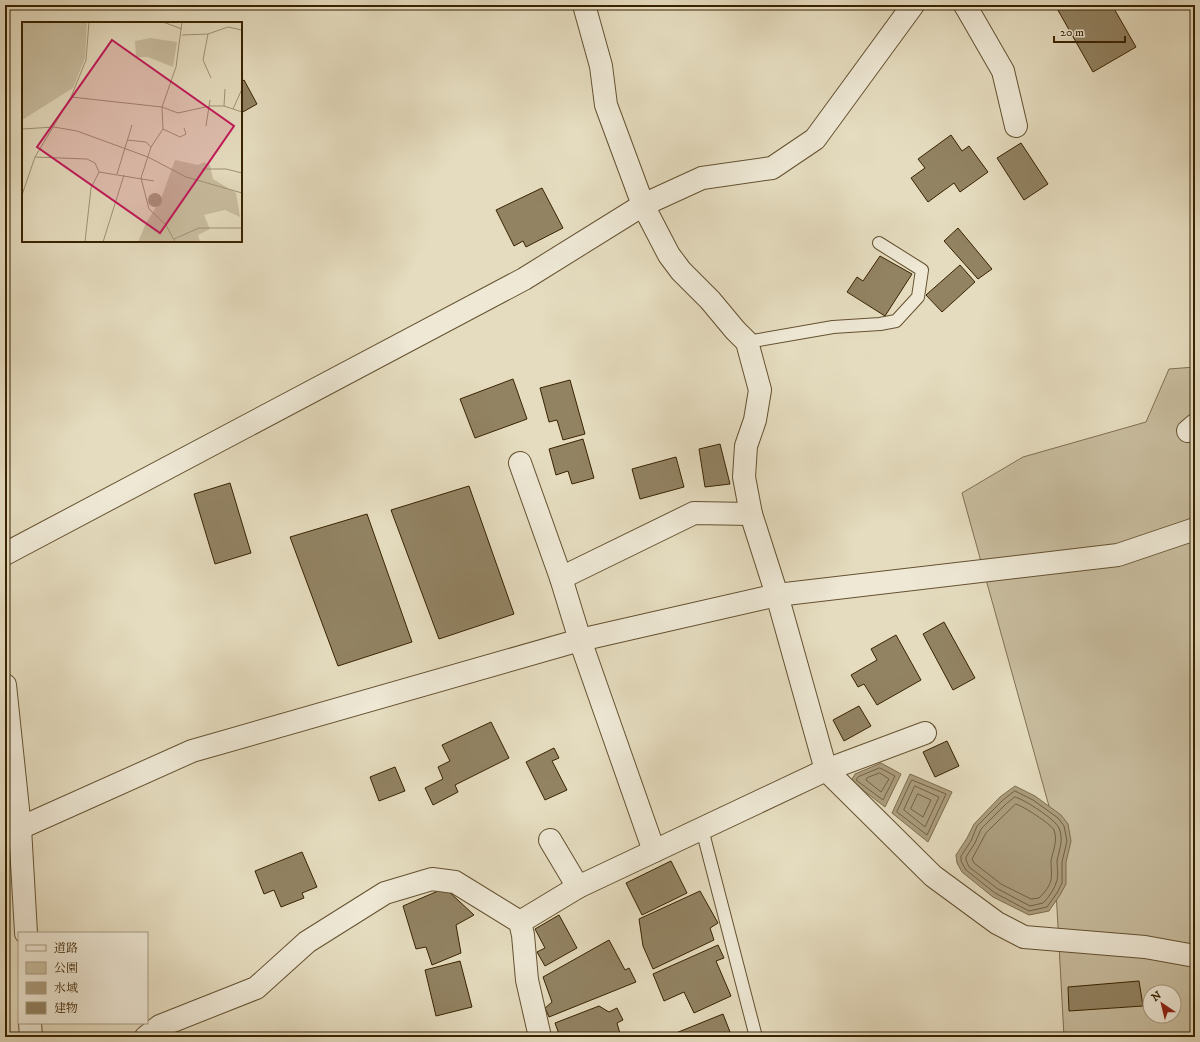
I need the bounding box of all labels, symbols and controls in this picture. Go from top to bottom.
scale bar [1054,18,1125,44]
inset map [22,22,242,242]
text: 20 m [1060,25,1084,40]
legend [18,932,148,1024]
text: 道路 [54,941,78,956]
text: 公園 [54,961,78,976]
text: 水域 [54,981,78,996]
north arrow [1142,984,1182,1024]
text: N [1149,988,1165,1005]
text: 建物 [54,1001,78,1016]

